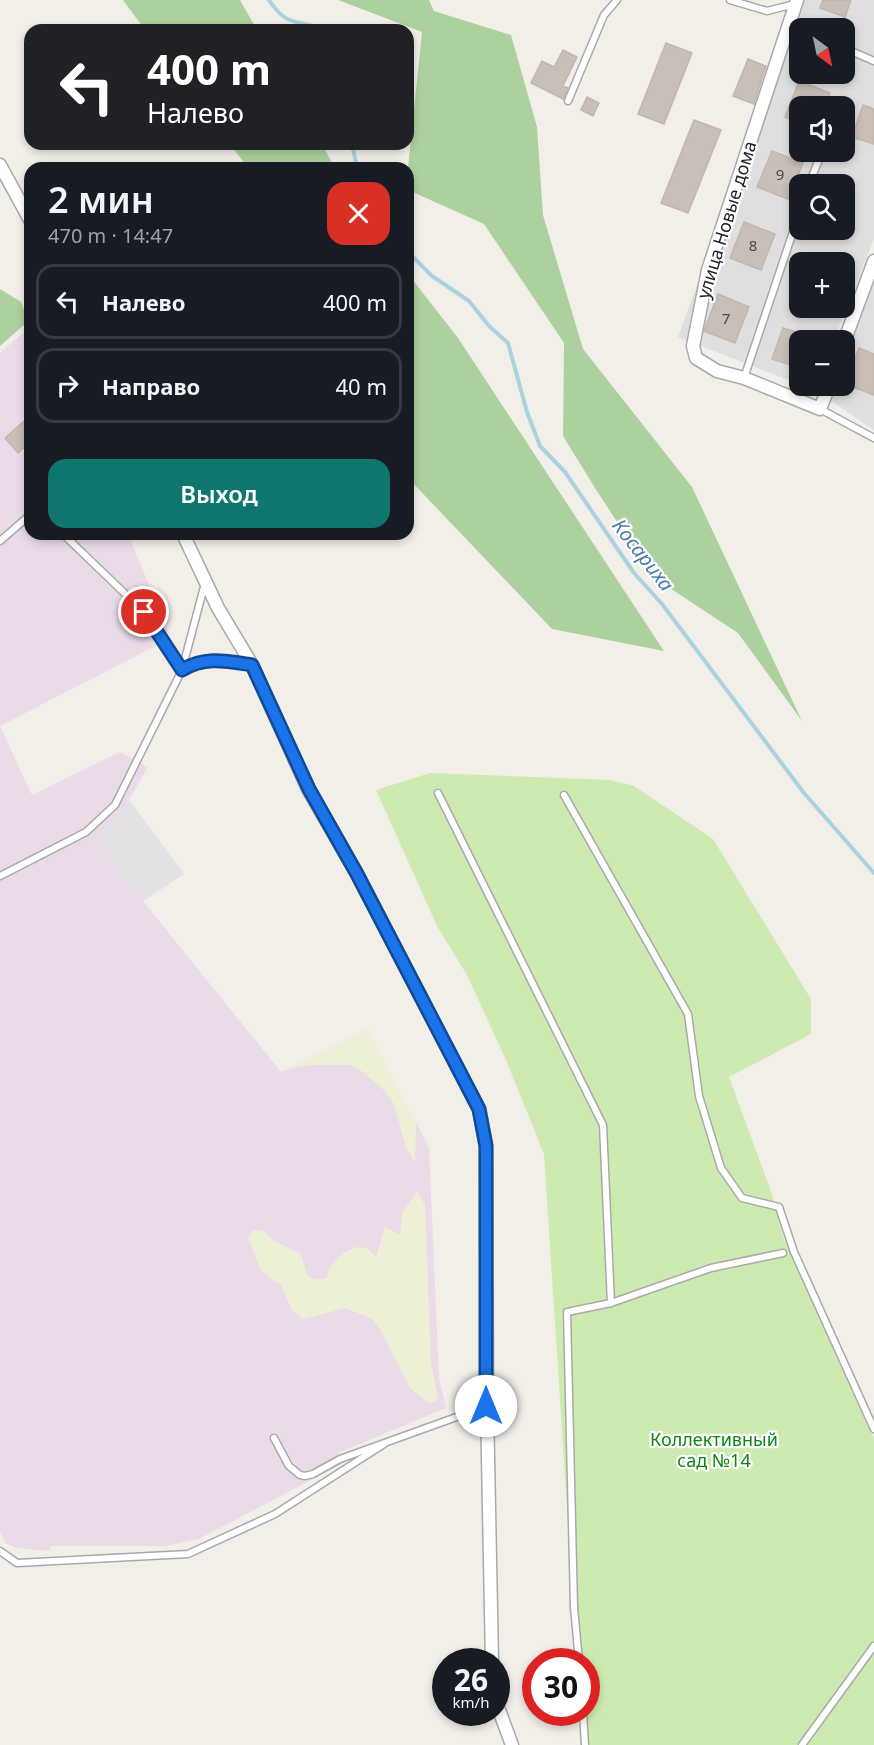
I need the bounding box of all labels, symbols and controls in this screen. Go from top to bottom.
north arrow [789,18,855,84]
map controls [789,18,855,396]
text: 400 m [147,40,271,97]
icon: left [48,48,126,126]
text: Налево [147,94,244,131]
button: sound [789,96,855,162]
street label: улица Новые дома [691,138,761,301]
house number: 9 [776,164,784,184]
button: search [789,174,855,240]
text: 2 мин [48,175,154,224]
button: close [327,182,390,245]
text: 470 m · 14:47 [48,222,173,249]
house number: 8 [749,235,757,255]
button: + [789,252,855,318]
icon: left [51,285,84,318]
text: Налево [102,287,185,317]
text: 400 m [323,287,387,317]
house number: 7 [722,308,730,328]
button: − [789,330,855,396]
icon: right [51,369,84,402]
text: Направо [102,371,200,401]
text: 40 m [336,371,387,401]
button: Выход [48,459,390,528]
water label: Косариха [607,513,680,597]
pin [118,586,169,637]
icon: arrive [127,595,160,628]
position arrow [454,1374,518,1438]
park label: Коллективный сад №14 [650,1427,778,1472]
speed limit sign: 30 [522,1648,600,1726]
text: 26 [454,1659,488,1700]
text: km/h [453,1692,489,1712]

